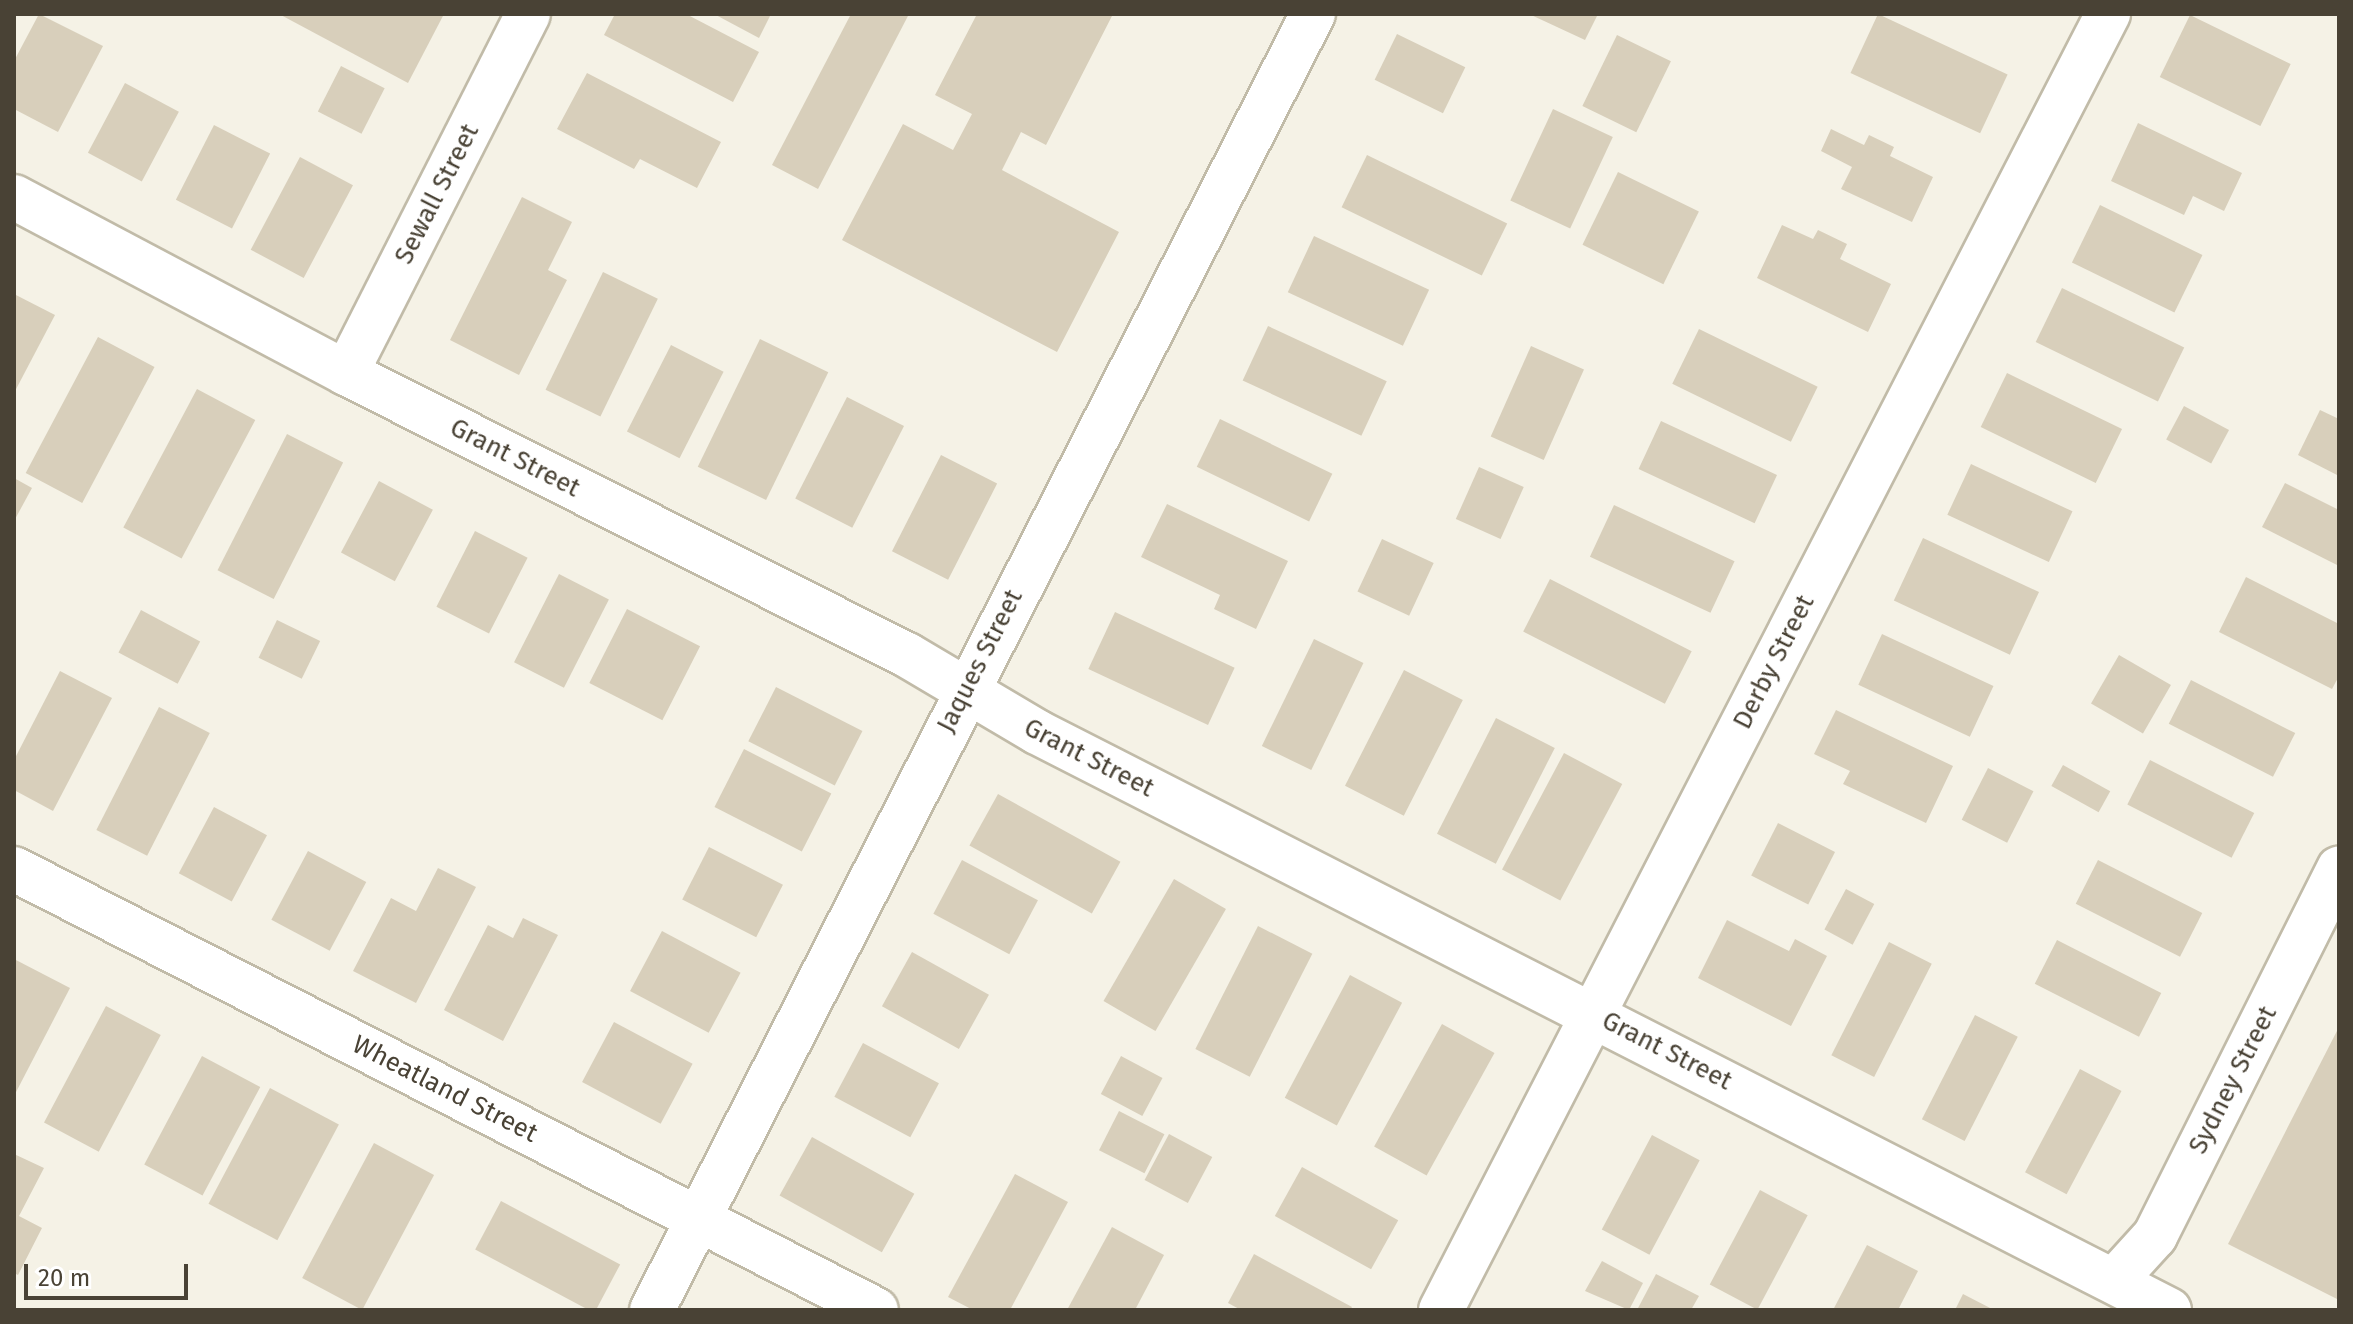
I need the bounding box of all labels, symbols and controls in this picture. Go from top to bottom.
street label: Sewall Street [388,119,486,269]
street label: Grant Street [445,412,585,504]
street label: Jaques Street [931,584,1029,738]
street label: Derby Street [1727,590,1821,734]
street label: Grant Street [1019,712,1159,804]
street label: Sydney Street [2182,1001,2284,1159]
street label: Grant Street [1597,1005,1737,1097]
street label: Wheatland Street [347,1029,543,1149]
scale bar [28,1248,192,1298]
text: 20 m [38,1264,90,1292]

